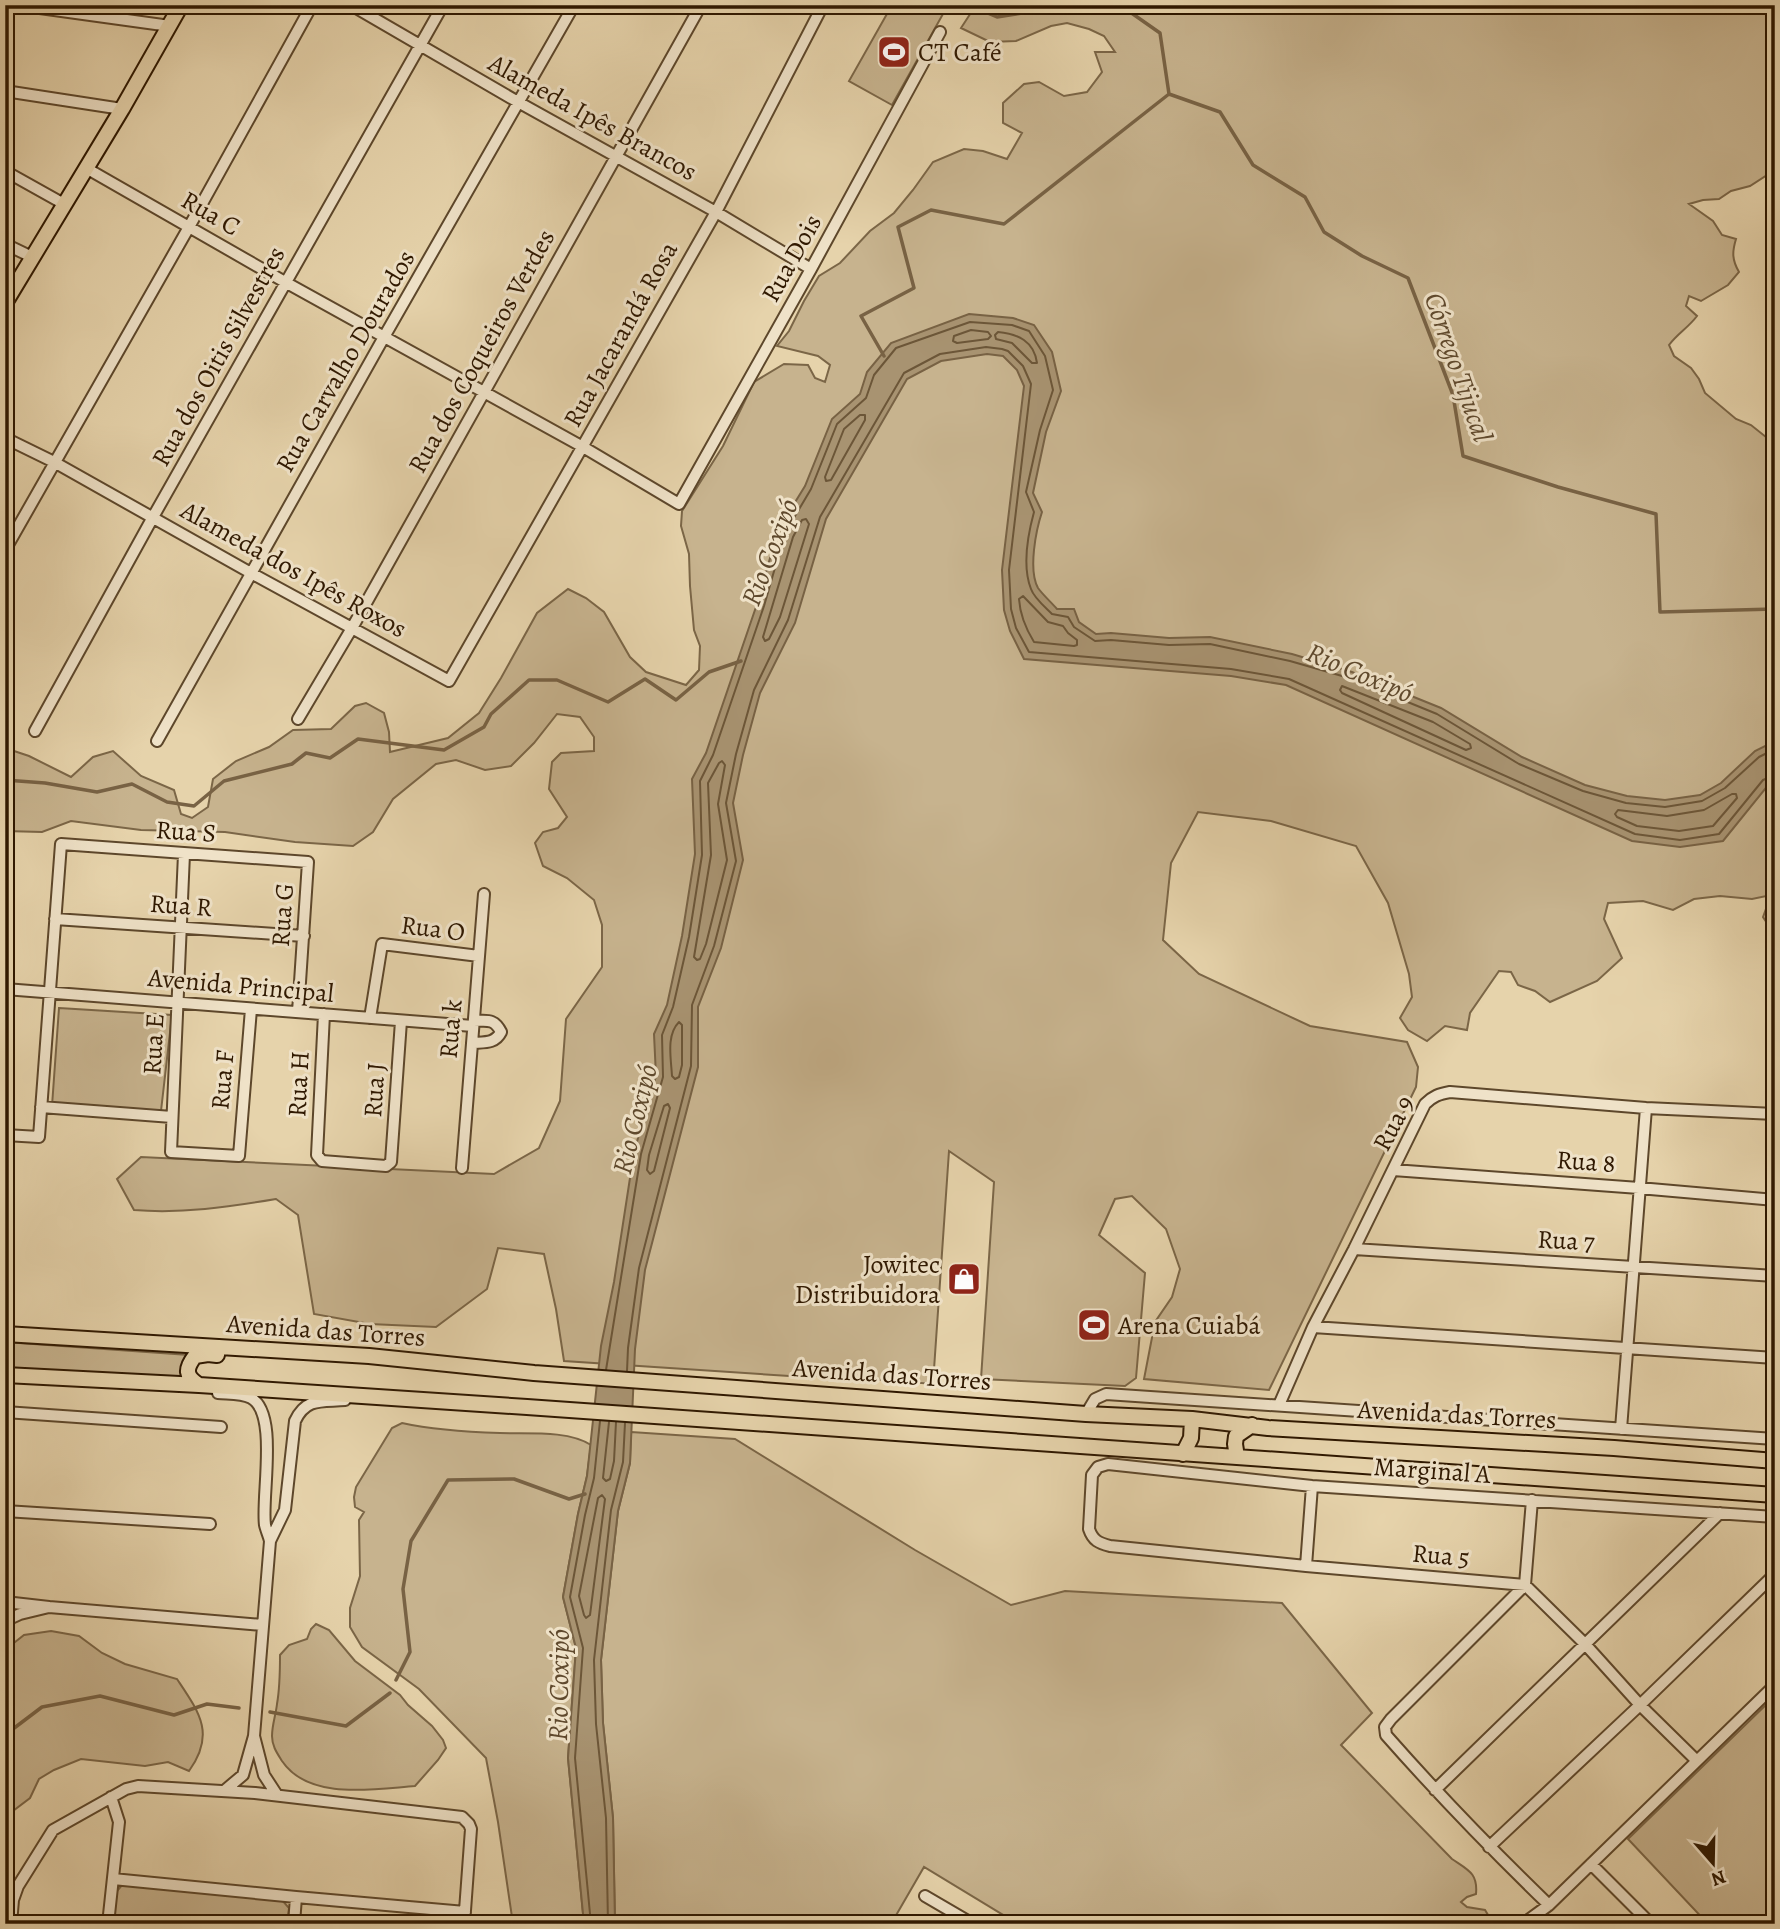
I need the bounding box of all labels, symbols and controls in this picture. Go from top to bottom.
sports icon: CT Café [875,33,913,71]
place label: CT Café [918,35,1002,70]
street label: Alameda Ipês Brancos [481,45,703,189]
street label: Rua C [175,183,247,244]
street label: Rua Dois [753,208,830,308]
street label: Rua dos Coqueiros Verdes [400,223,563,479]
street label: Rua Jacarandá Rosa [555,235,686,433]
street label: Rua dos Oitis Silvestres [143,240,294,473]
street label: Rua Carvalho Dourados [267,244,423,479]
water label: Córrego Tijucal [1415,287,1501,447]
street label: Alameda dos Ipês Roxos [174,492,413,646]
water label: Rio Coxipó [732,493,808,611]
water label: Rio Coxipó [1301,634,1419,712]
street label: Rua S [155,812,217,851]
street label: Rua G [263,882,302,948]
street label: Rua R [149,886,213,925]
street label: Rua O [399,907,467,950]
street label: Avenida Principal [146,960,335,1011]
street label: Rua k [430,998,471,1060]
street label: Rua E [134,1012,173,1076]
street label: Rua F [202,1049,243,1111]
street label: Rua H [279,1050,318,1118]
water label: Rio Coxipó [603,1060,667,1178]
street label: Rua J [355,1061,394,1119]
street label: Rua 9 [1364,1089,1423,1157]
street label: Rua 8 [1555,1142,1617,1181]
street label: Rua 7 [1536,1222,1596,1259]
place label: Jowitec Distribuidora [795,1247,940,1312]
shop icon: Jowitec Distribuidora [945,1260,983,1298]
street label: Avenida das Torres [224,1306,427,1355]
sports icon: Arena Cuiabá [1075,1306,1113,1344]
place label: Arena Cuiabá [1117,1308,1261,1343]
street label: Avenida das Torres [790,1350,993,1399]
street label: Avenida das Torres [1356,1392,1557,1437]
street label: Marginal A [1372,1449,1492,1492]
street label: Rua 5 [1411,1536,1471,1575]
water label: Rio Coxipó [539,1629,579,1741]
north arrow [1678,1828,1748,1898]
text: N [1707,1863,1729,1893]

